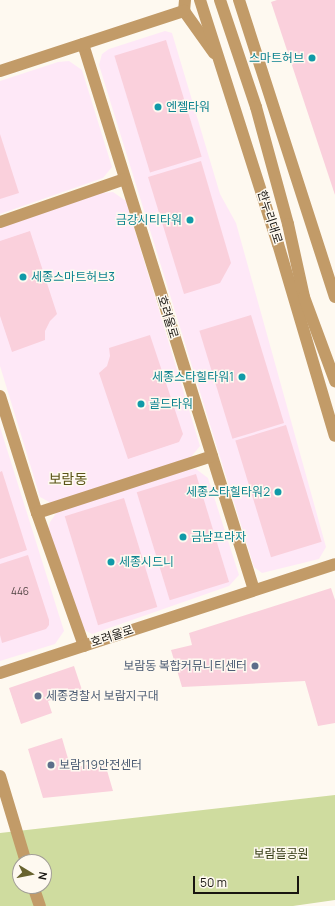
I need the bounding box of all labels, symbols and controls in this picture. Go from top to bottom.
place label: 스마트허브 [249,51,304,65]
marker: 스마트허브 [307,53,317,63]
place label: 엔젤타워 [166,100,210,114]
marker: 엔젤타워 [153,102,163,112]
street label: 한누리대로 [255,189,285,245]
place label: 금강시티타워 [116,213,182,227]
marker: 금강시티타워 [185,215,195,225]
place label: 세종스마트허브3 [31,270,115,284]
marker: 세종스마트허브3 [18,272,28,282]
street label: 호려울로 [155,294,181,340]
place label: 세종스타힐타워1 [152,370,234,384]
marker: 세종스타힐타워1 [237,372,247,382]
place label: 골드타워 [149,397,193,411]
marker: 골드타워 [136,399,146,409]
district label: 보람동 [49,471,87,487]
place label: 세종스타힐타워2 [186,485,270,499]
marker: 세종스타힐타워2 [273,487,283,497]
place label: 금남프라자 [191,530,246,544]
marker: 금남프라자 [178,532,188,542]
place label: 세종시드니 [119,555,174,569]
marker: 세종시드니 [106,557,116,567]
house number: 446 [11,586,29,598]
street label: 호려울로 [89,622,135,650]
place label: 보람동 복합커뮤니티센터 [123,659,247,673]
marker: 보람동 복합커뮤니티센터 [250,661,260,671]
place label: 세종경찰서 보람지구대 [46,689,159,703]
marker: 세종경찰서 보람지구대 [33,691,43,701]
place label: 보람119안전센터 [59,758,142,772]
marker: 보람119안전센터 [46,760,56,770]
park label: 보람뜰공원 [253,847,309,861]
north arrow [12,854,52,894]
scale bar [195,868,301,894]
text: N [35,871,51,881]
text: 50 m [200,874,227,891]

